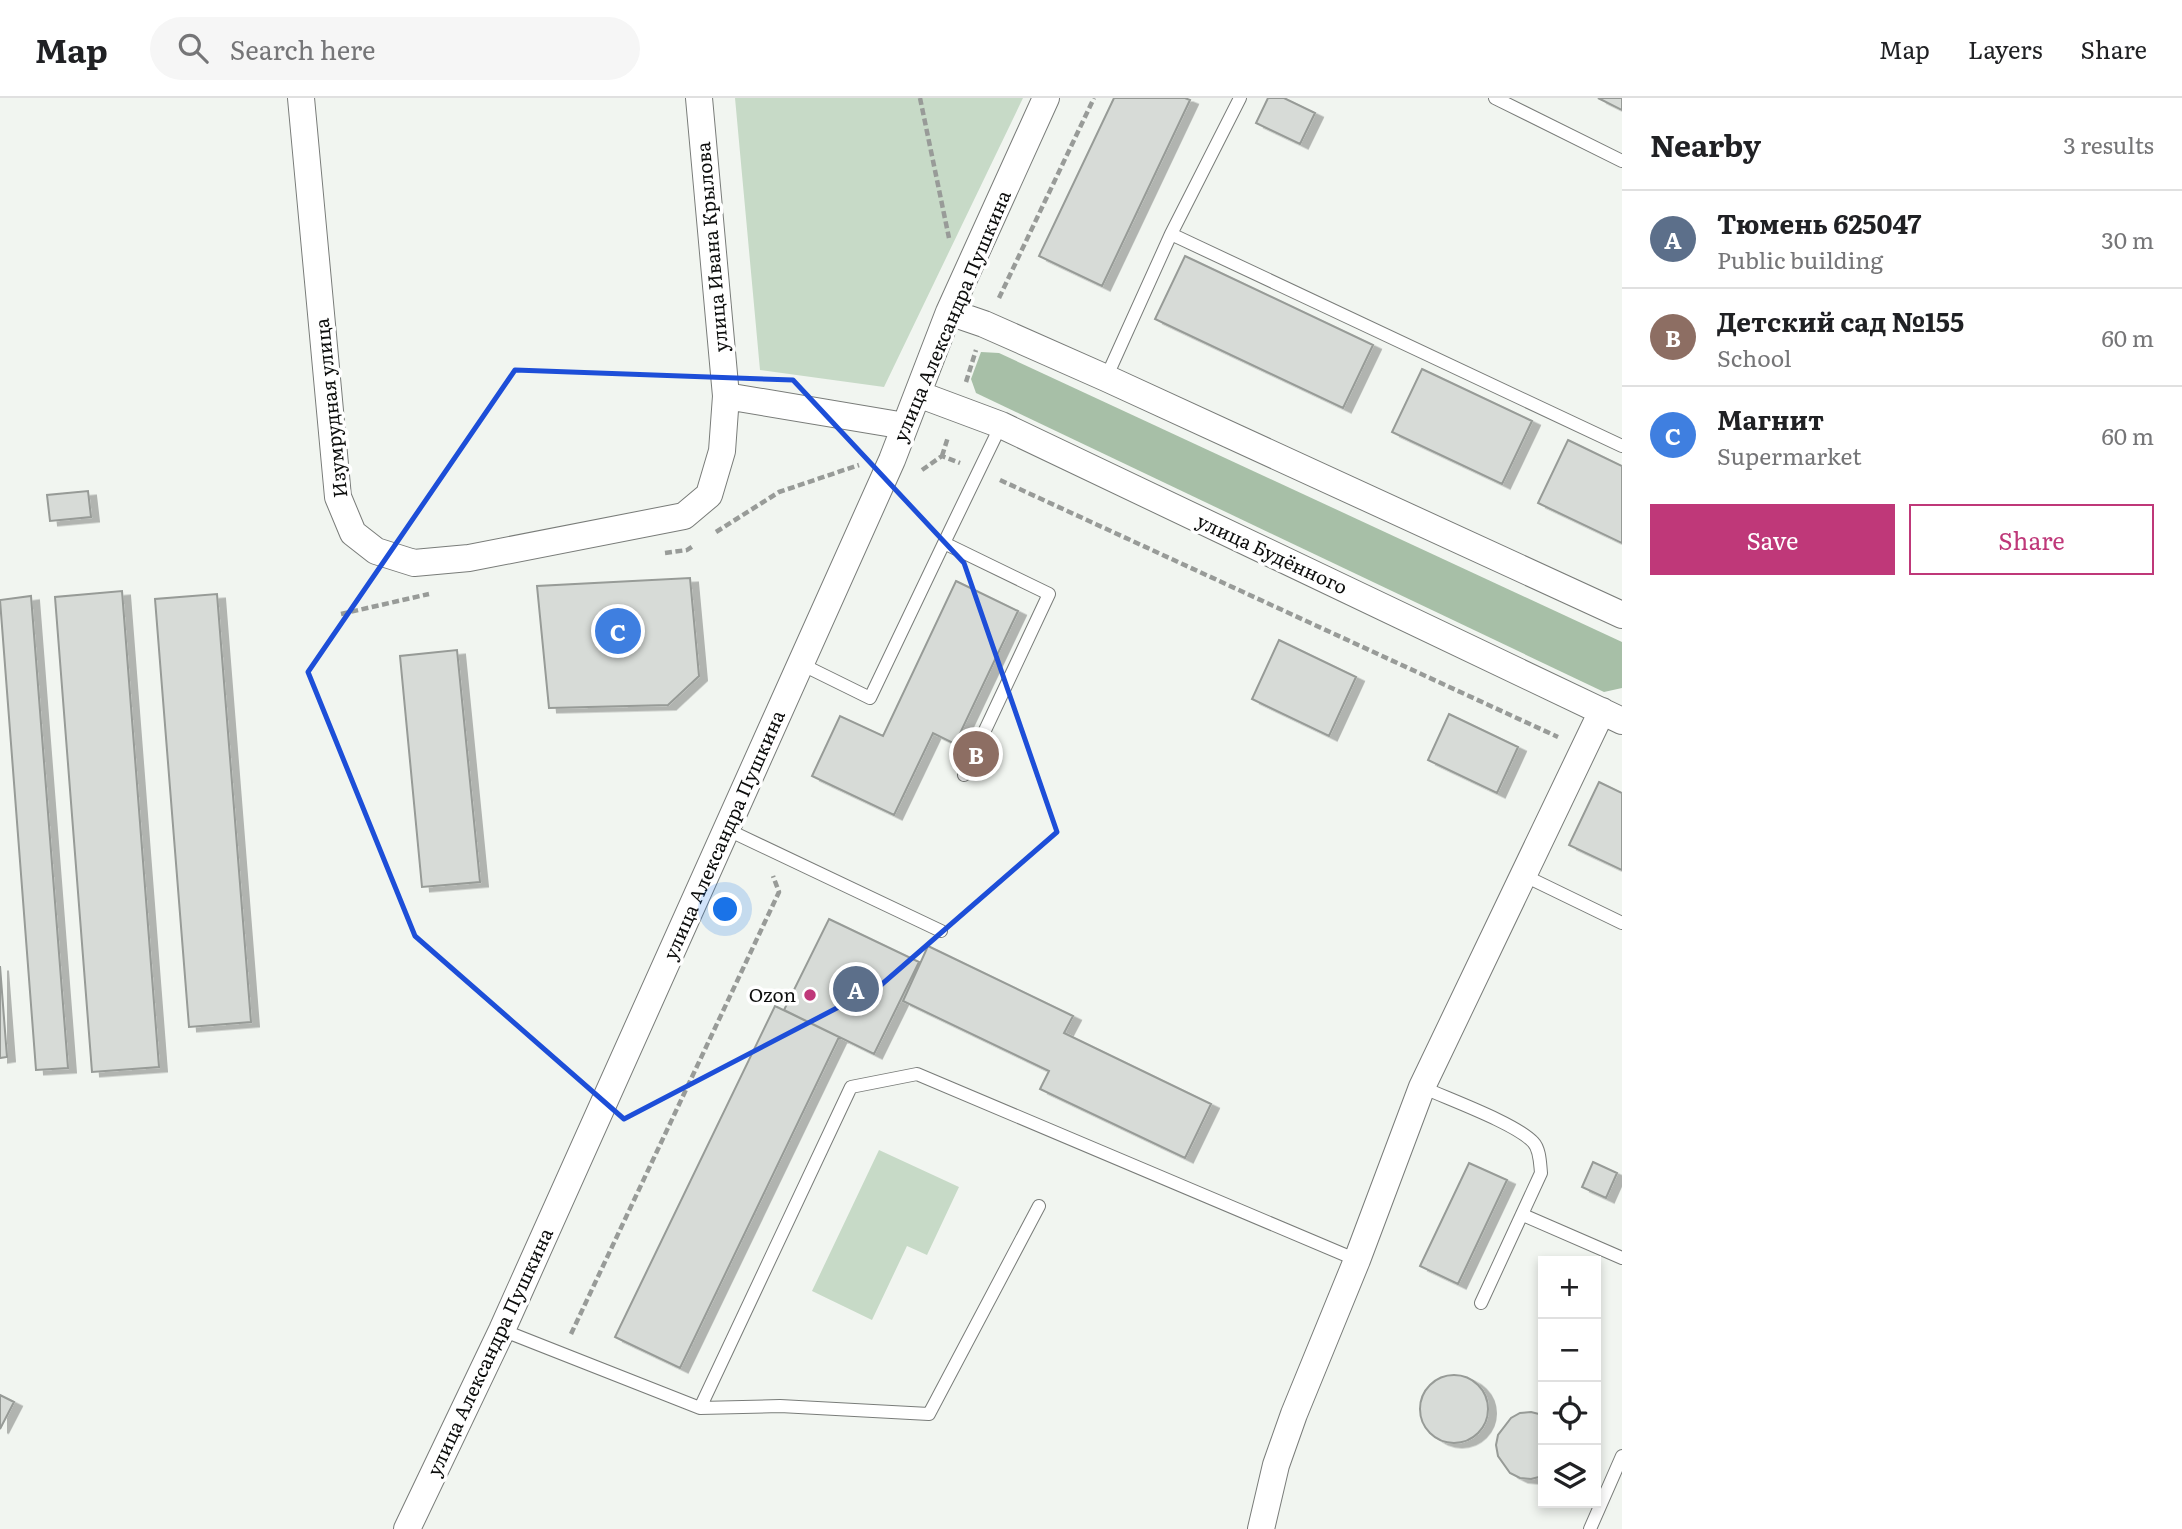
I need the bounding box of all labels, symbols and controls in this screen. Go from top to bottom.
search box [150,17,640,80]
text: Map [35,24,108,73]
icon: search [174,29,212,67]
text: Search here [230,29,376,68]
text: Map [1879,31,1930,66]
text: Layers [1968,31,2042,66]
text: Share [2080,31,2147,66]
text: Nearby [1650,122,1761,166]
text: 3 results [2063,127,2154,161]
street label: улица Ивана Крылова [688,140,734,353]
street label: улица Александра Пушкина [885,185,1017,446]
text: Тюмень 625047 [1717,203,1921,242]
text: A [1664,222,1682,256]
text: 30 m [2101,222,2154,256]
text: Public building [1717,242,1883,276]
text: Детский сад №155 [1717,301,1964,340]
street label: Изумрудная улица [307,316,353,499]
text: B [1665,320,1681,354]
text: 60 m [2101,320,2154,354]
text: School [1717,340,1791,374]
text: Магнит [1717,399,1824,438]
text: C [1665,418,1681,452]
text: 60 m [2101,418,2154,452]
text: Supermarket [1717,438,1861,472]
button: Save [1650,504,1895,575]
button: Share [1909,504,2154,575]
street label: улица Будённого [1192,506,1353,600]
pin: C [595,605,641,657]
street label: улица Александра Пушкина [655,704,791,964]
pin: B [953,728,999,780]
your location [708,892,742,926]
pin: A [833,963,879,1015]
place label: Ozon [749,980,796,1008]
marker: Ozon [802,987,818,1003]
street label: улица Александра Пушкина [419,1222,559,1480]
map controls [1538,1256,1601,1508]
button: + [1538,1256,1601,1319]
button: − [1538,1319,1601,1382]
button: locate [1538,1382,1601,1445]
button: layers [1538,1445,1601,1508]

